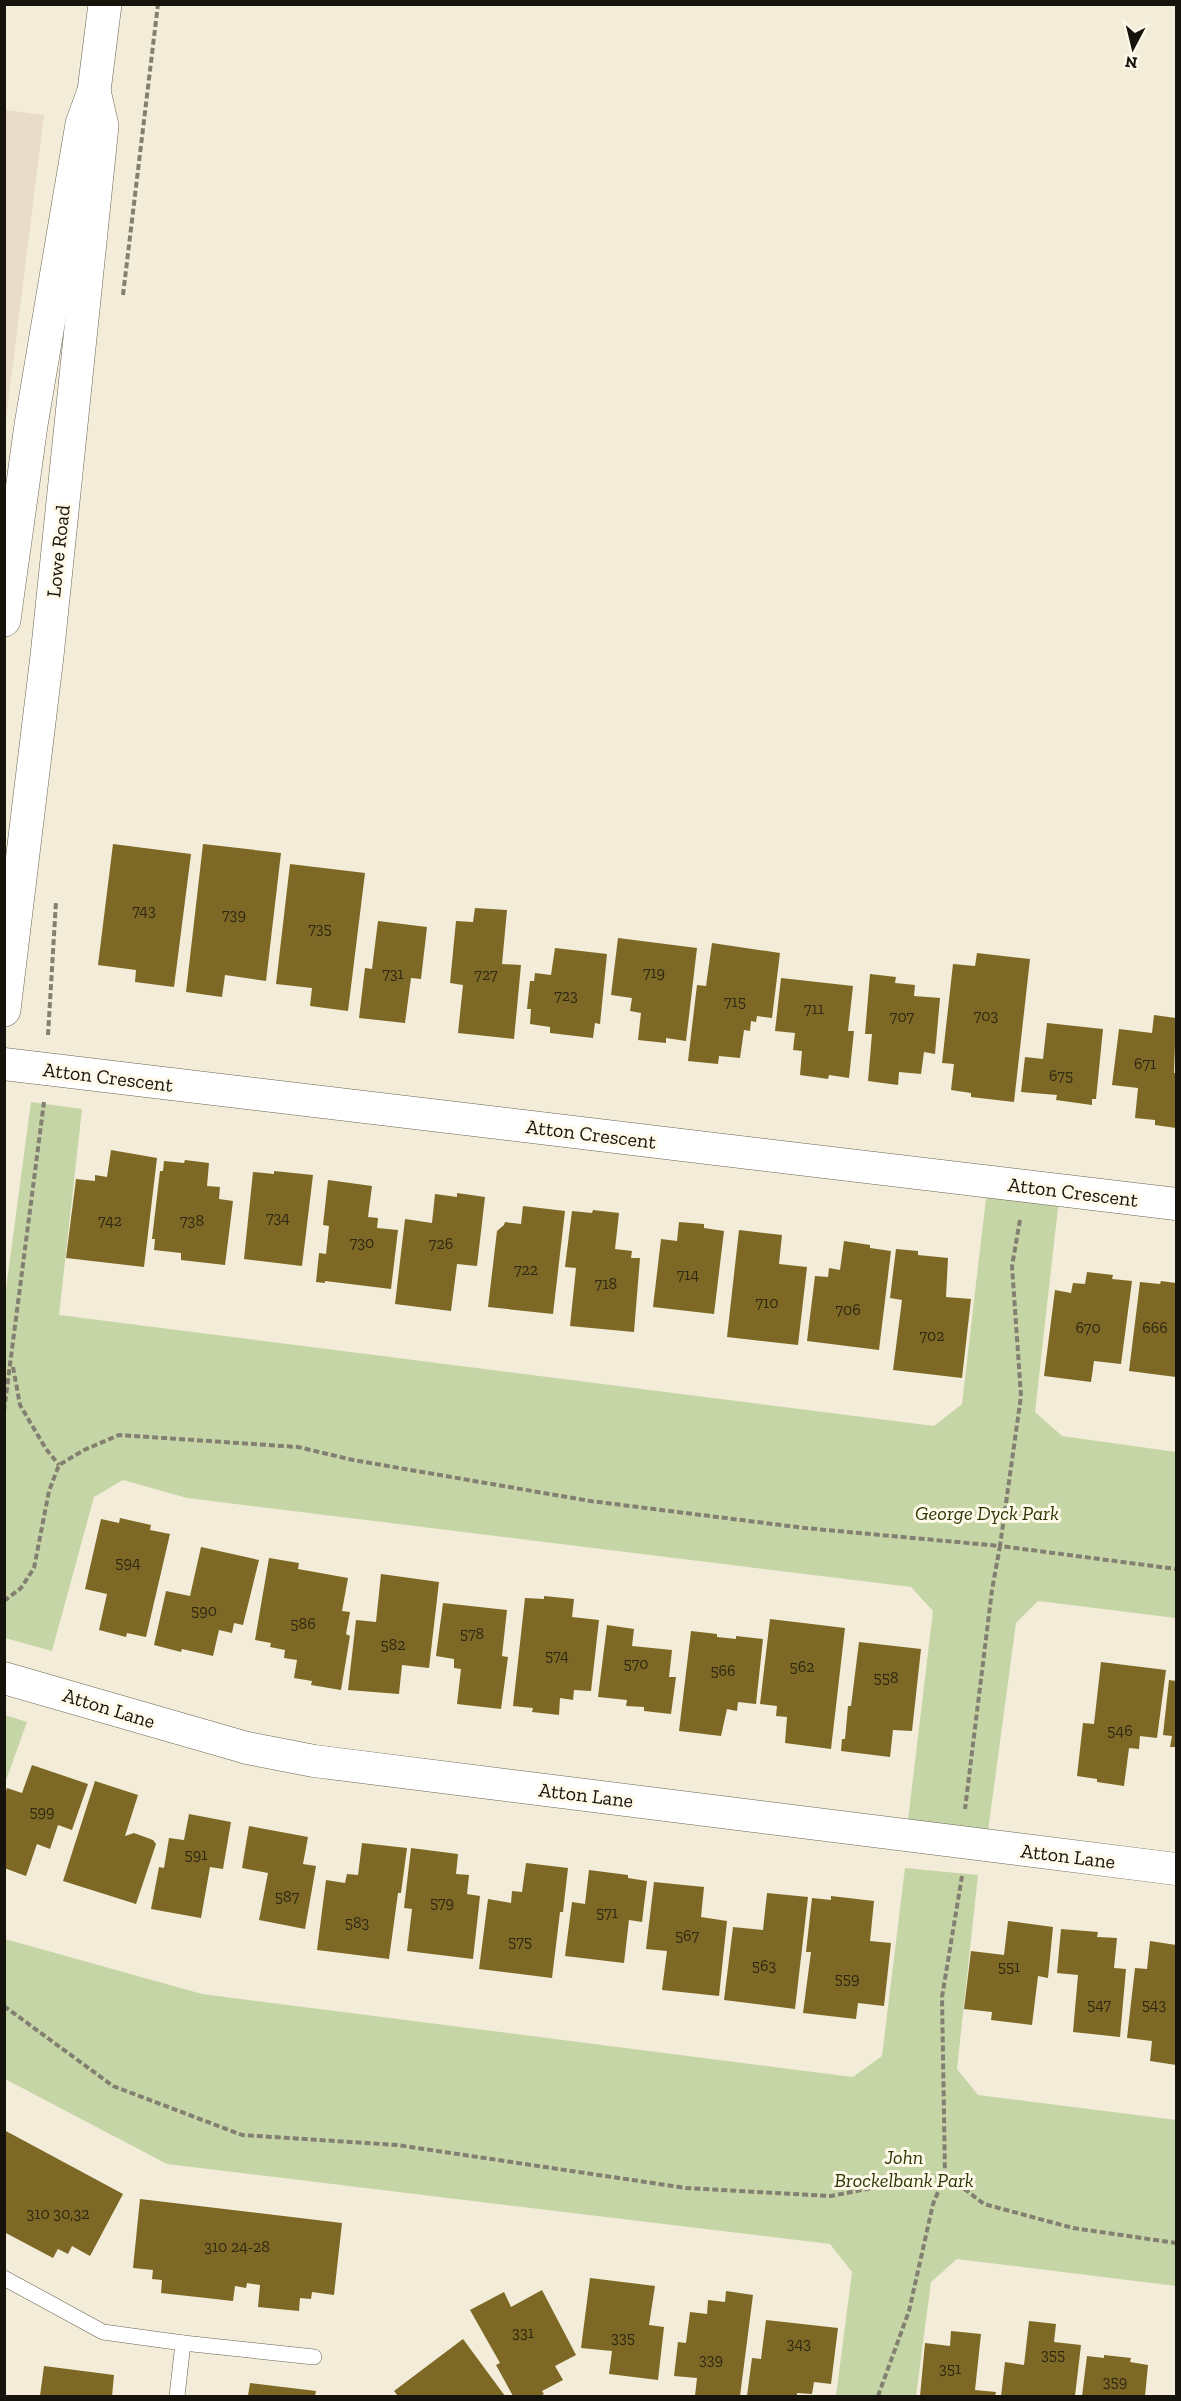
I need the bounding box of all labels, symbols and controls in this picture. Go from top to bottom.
north arrow [1103,18,1163,78]
text: N [1124,52,1138,73]
street label: Lowe Road [41,503,75,598]
house number: 743 [132,901,156,920]
house number: 739 [222,905,246,924]
house number: 735 [308,919,332,938]
house number: 719 [643,963,665,982]
house number: 731 [382,964,404,983]
house number: 727 [474,965,498,984]
house number: 723 [554,986,578,1005]
house number: 715 [724,992,746,1011]
house number: 711 [804,999,824,1018]
house number: 703 [974,1006,998,1025]
house number: 707 [890,1007,915,1026]
house number: 671 [1134,1054,1156,1073]
street label: Atton Crescent [42,1057,175,1097]
house number: 675 [1049,1066,1073,1085]
street label: Atton Crescent [525,1114,658,1154]
street label: Atton Crescent [1007,1172,1140,1212]
house number: 734 [266,1208,290,1227]
house number: 742 [98,1211,122,1230]
house number: 738 [180,1211,204,1230]
house number: 730 [350,1233,374,1252]
house number: 726 [429,1234,453,1253]
house number: 722 [514,1260,538,1279]
house number: 714 [677,1265,700,1284]
house number: 718 [595,1274,617,1293]
house number: 710 [756,1293,778,1312]
house number: 706 [835,1300,861,1319]
house number: 670 [1075,1318,1101,1337]
house number: 666 [1142,1318,1168,1337]
house number: 702 [920,1326,945,1345]
park label: George Dyck Park [915,1501,1059,1525]
house number: 594 [115,1553,141,1572]
house number: 590 [191,1601,217,1620]
house number: 586 [290,1614,316,1633]
house number: 578 [460,1624,484,1643]
house number: 582 [380,1635,406,1654]
house number: 574 [545,1646,569,1665]
house number: 570 [624,1654,648,1673]
house number: 562 [790,1657,814,1676]
house number: 566 [710,1661,736,1680]
house number: 558 [874,1668,899,1687]
street label: Atton Lane [60,1683,158,1733]
house number: 546 [1107,1721,1133,1740]
street label: Atton Lane [537,1777,635,1813]
house number: 599 [29,1802,55,1821]
street label: Atton Lane [1019,1838,1117,1874]
house number: 591 [185,1845,207,1864]
house number: 587 [275,1887,300,1906]
house number: 579 [430,1893,454,1912]
house number: 571 [596,1903,618,1922]
house number: 583 [345,1913,369,1932]
house number: 567 [675,1926,700,1945]
house number: 575 [508,1932,532,1951]
house number: 563 [752,1956,776,1975]
house number: 551 [998,1957,1020,1976]
house number: 559 [835,1969,859,1988]
house number: 547 [1087,1995,1112,2014]
house number: 543 [1142,1995,1166,2014]
park label: John Brockelbank Park [834,2145,974,2192]
house number: 310 30,32 [27,2204,89,2223]
house number: 310 24-28 [204,2237,270,2256]
house number: 331 [512,2323,534,2342]
house number: 335 [611,2328,635,2347]
house number: 343 [787,2334,811,2353]
house number: 355 [1041,2345,1065,2364]
house number: 339 [699,2350,723,2369]
house number: 351 [939,2359,961,2378]
house number: 359 [1103,2372,1127,2391]

